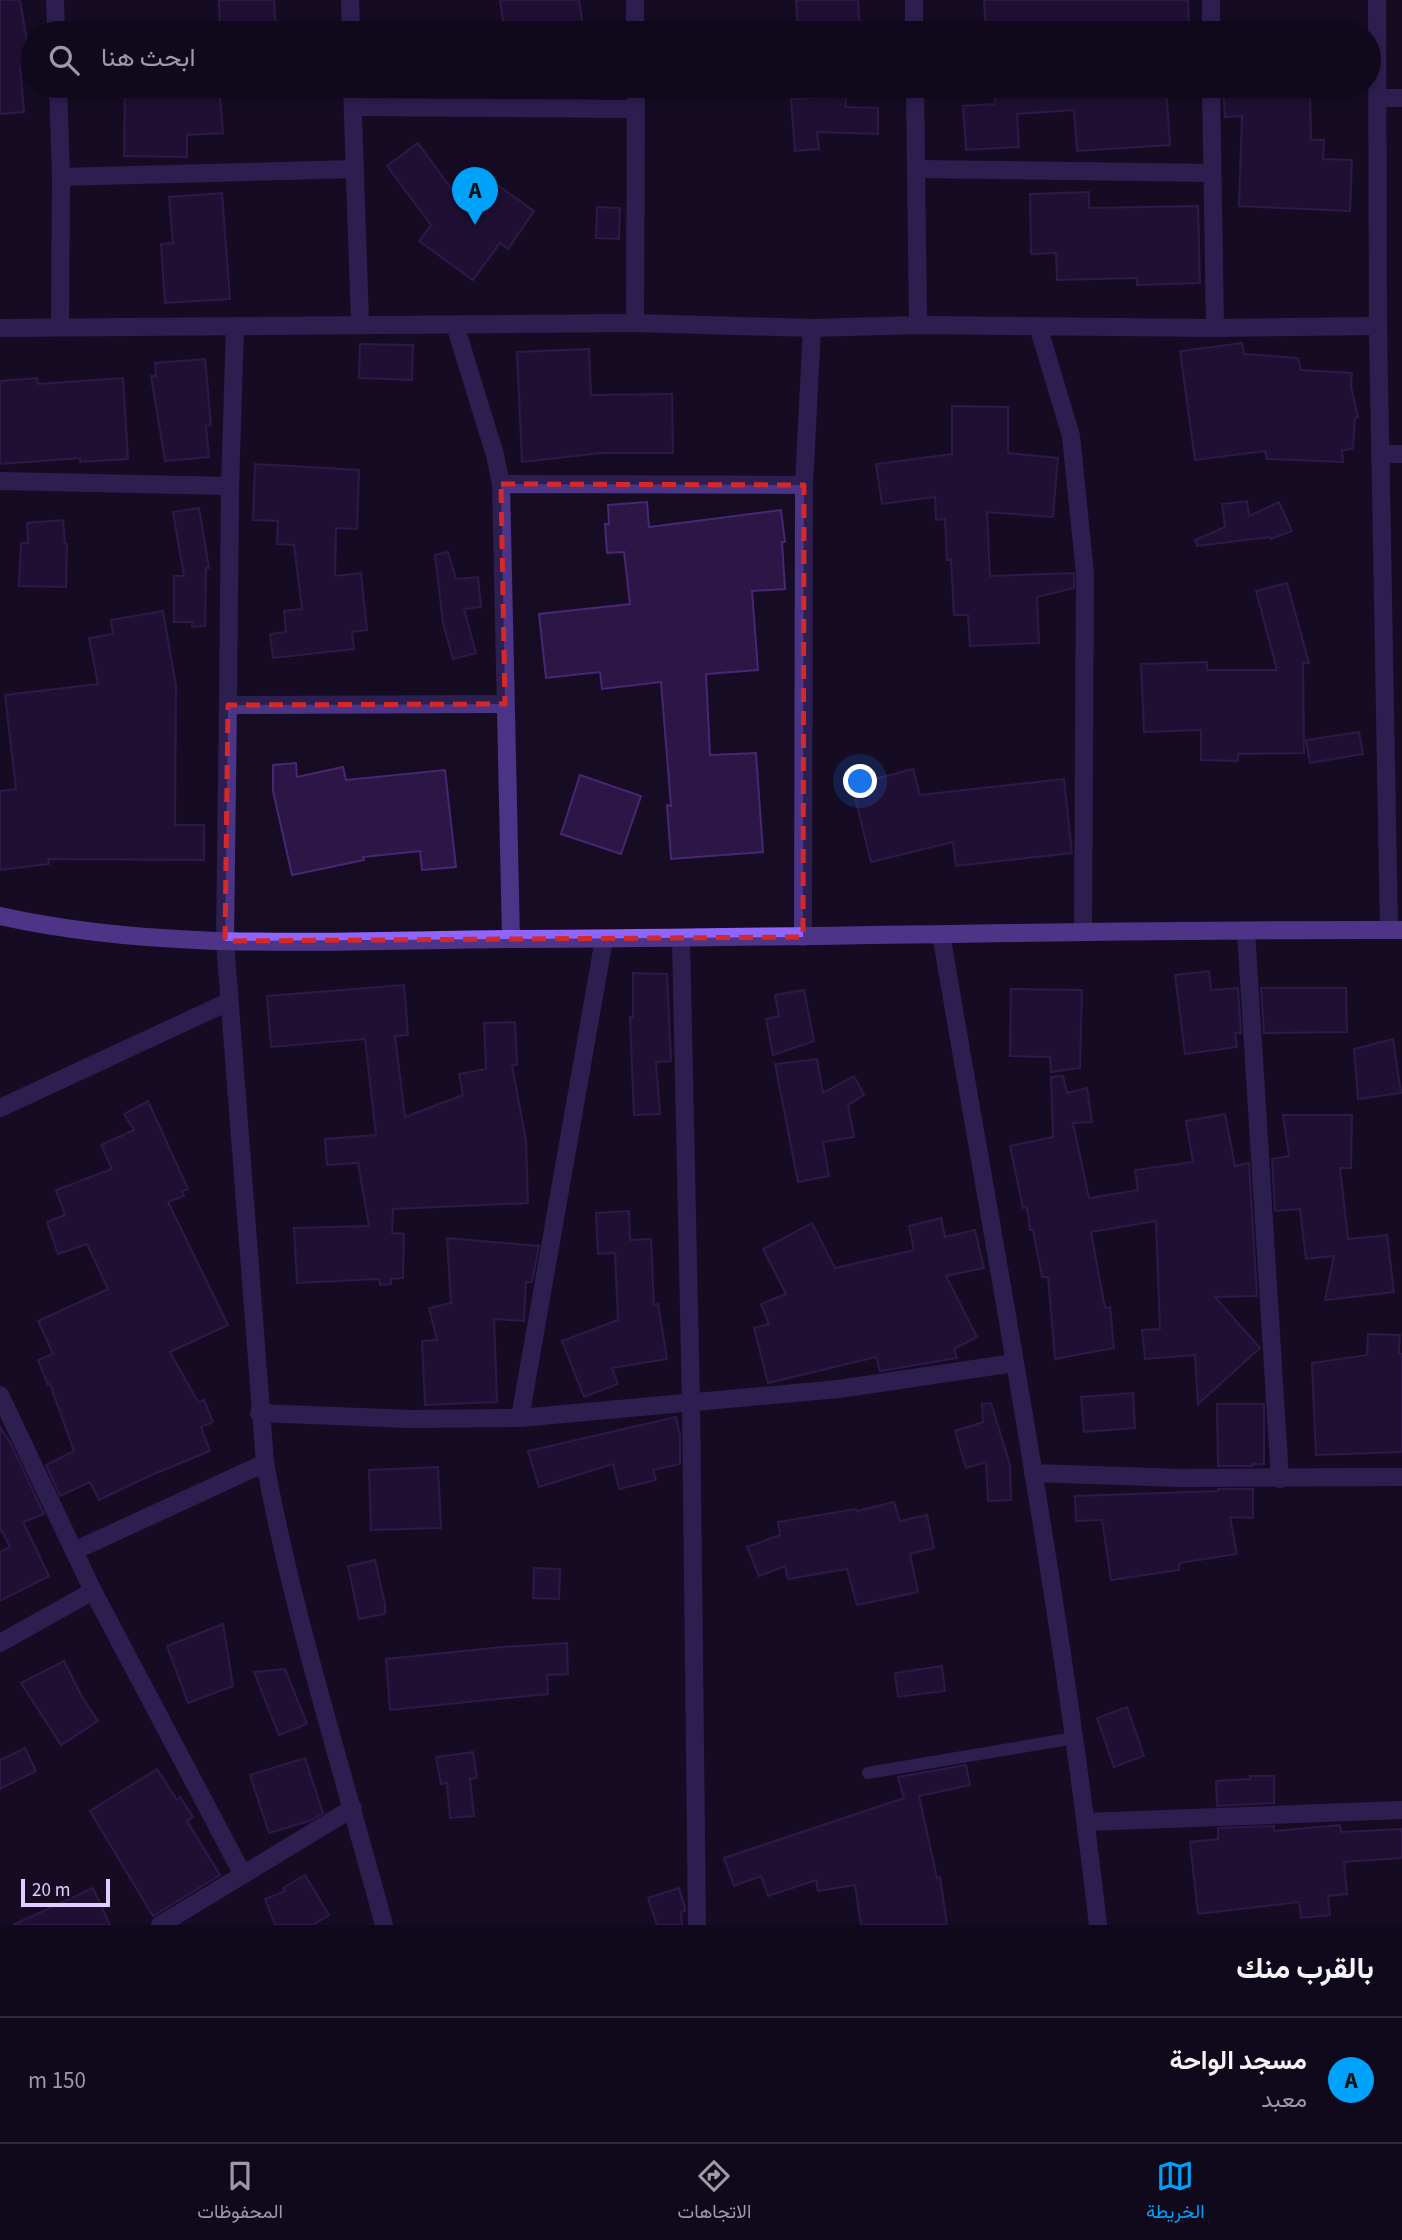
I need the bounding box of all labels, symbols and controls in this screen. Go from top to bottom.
search box [21,21,1381,98]
text: ابحث هنا [101,39,195,76]
icon: search [45,41,83,79]
pin: A [452,167,498,225]
your location [843,764,877,798]
scale bar [21,1876,110,1908]
text: 20 m [32,1877,70,1904]
text: بالقرب منك [1236,1947,1374,1990]
text: مسجد الواحة [1169,2042,1307,2079]
text: 150 m [28,2064,86,2097]
text: A [1344,2064,1358,2097]
text: معبد [1261,2083,1307,2116]
tab: المحفوظات [197,2157,283,2228]
tab: الاتجاهات [678,2157,751,2228]
tab: الخريطة [1146,2157,1205,2228]

